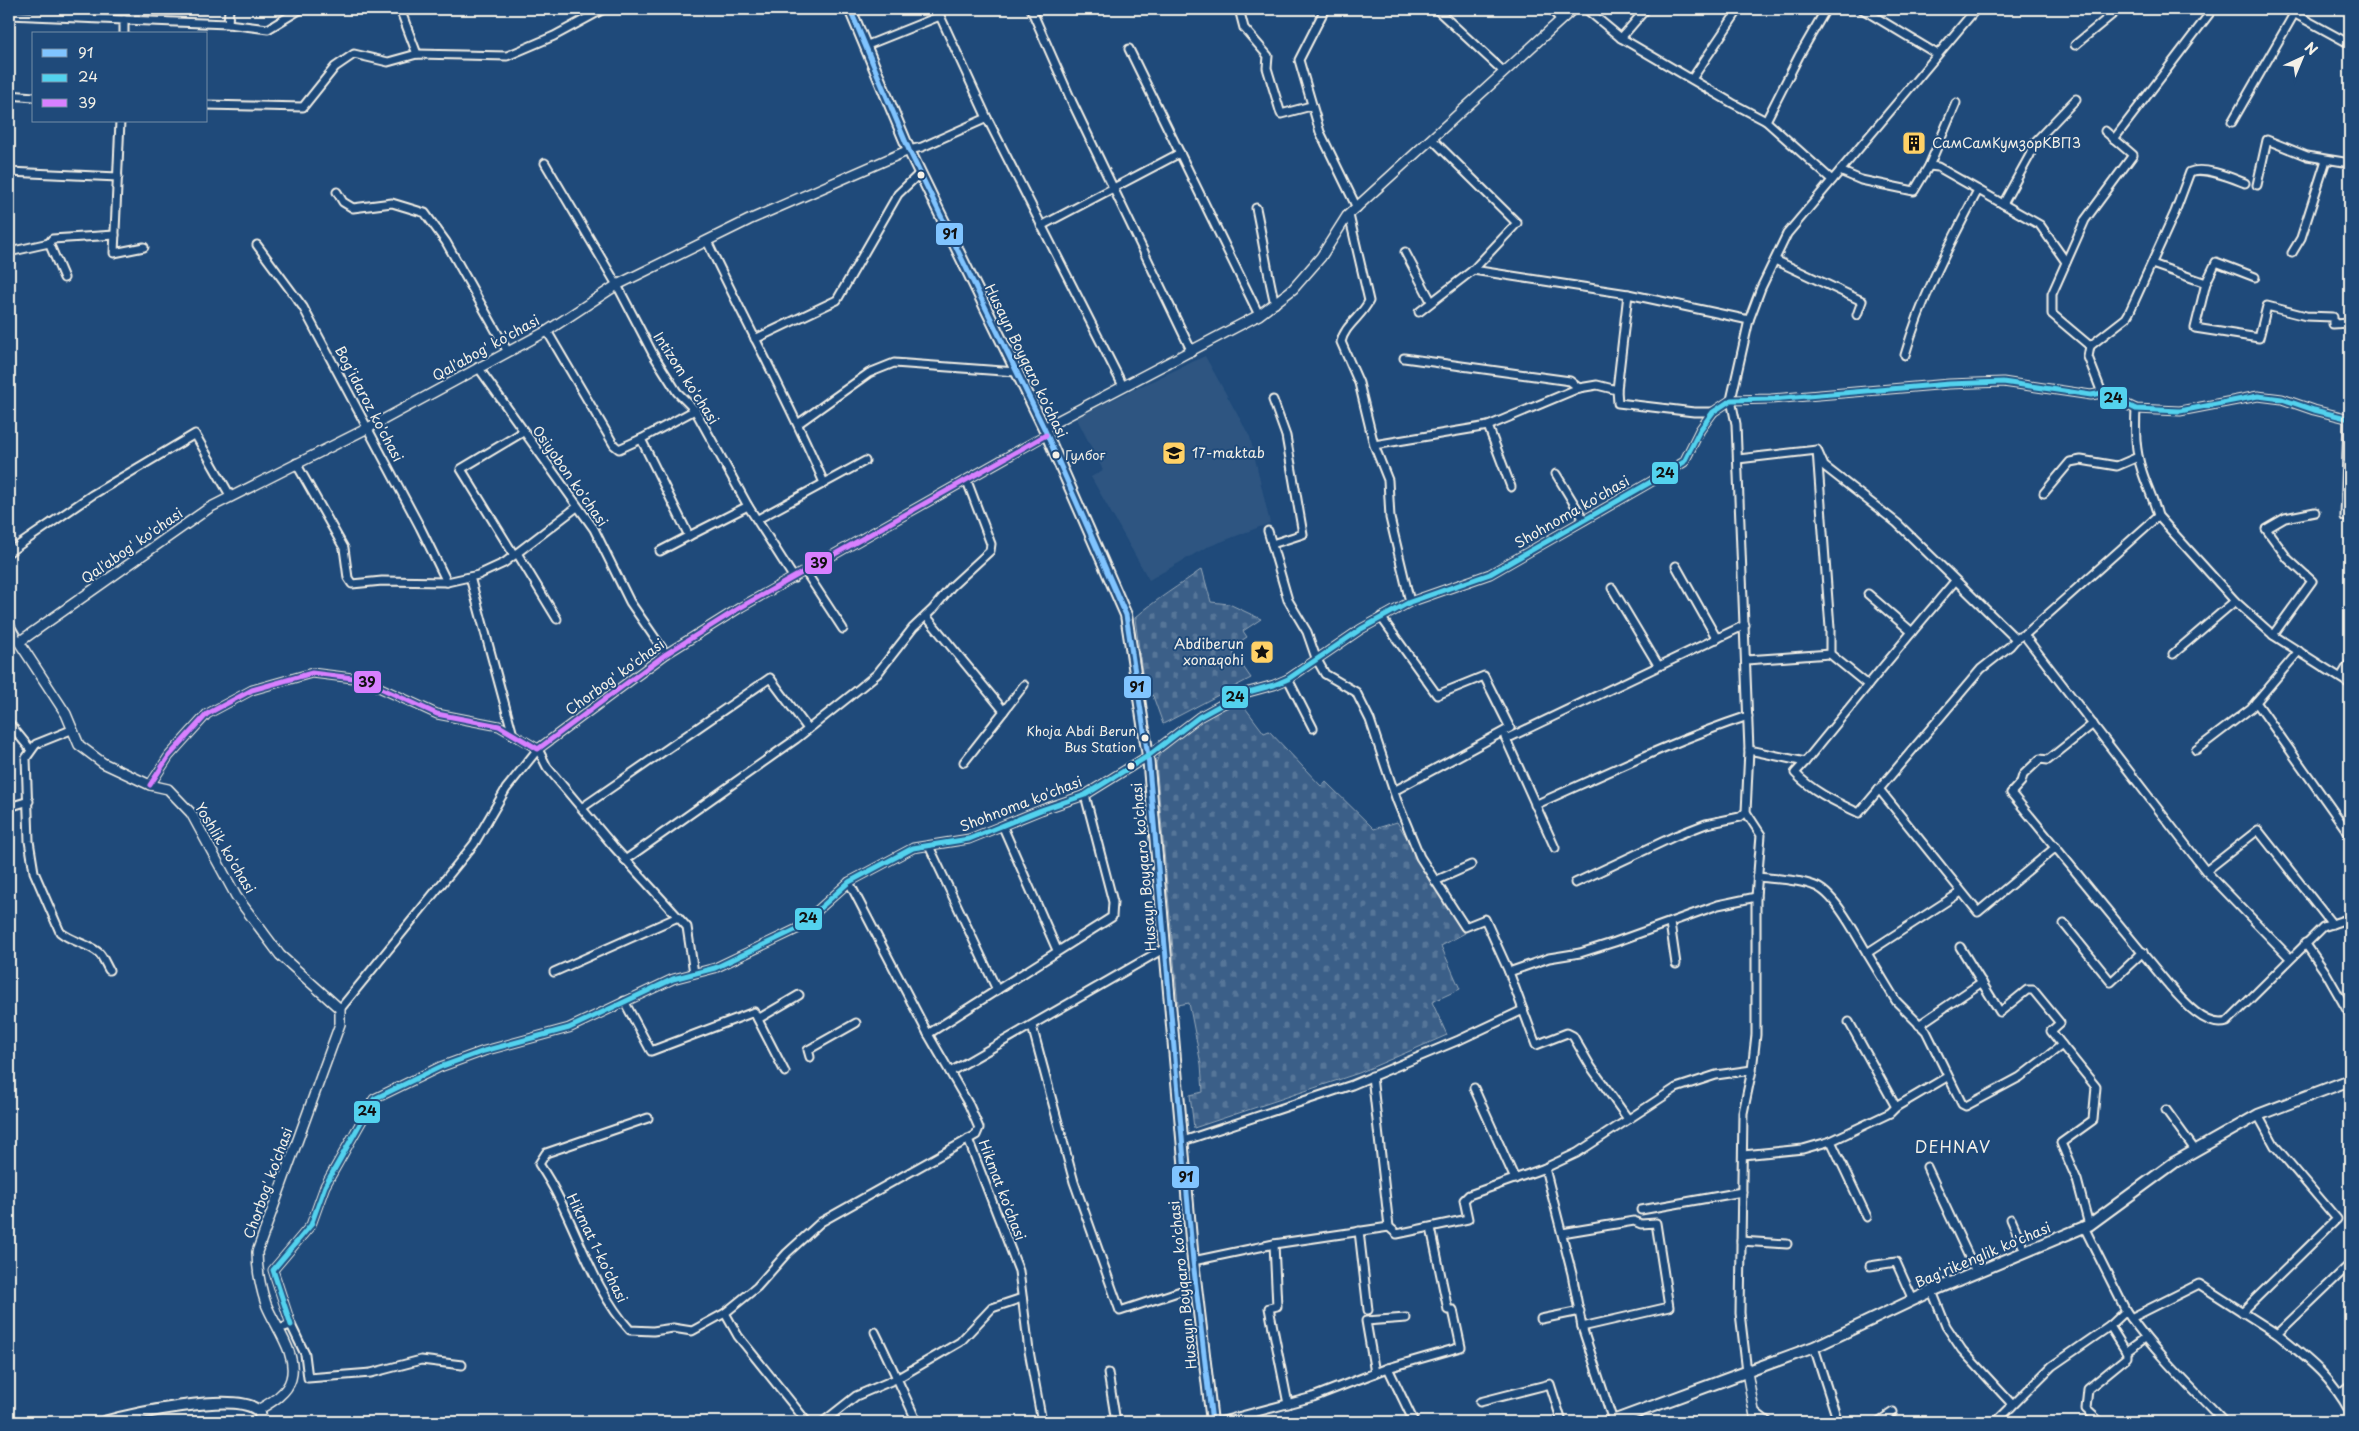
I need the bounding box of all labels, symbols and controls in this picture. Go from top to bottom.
legend [32,32,208,122]
north arrow [2276,32,2326,82]
text: N [2300,37,2323,60]
text: 91 [78,40,94,63]
text: 24 [78,64,98,87]
text: 39 [78,90,96,113]
building icon: СамСамКумзорКВП3 [1901,130,1927,156]
place label: СамСамКумзорКВП3 [1932,132,2081,153]
unlabelled marker [916,170,926,180]
line badge: 91 [935,222,964,246]
text: 91 [942,223,958,244]
street label: Husayn Boyqaro ko'chasi [980,280,1073,441]
street label: Qal'abog' ko'chasi [428,309,543,386]
street label: Intizom ko'chasi [649,327,724,428]
street label: Bog'idaroz ko'chasi [330,342,409,465]
line badge: 24 [2099,386,2128,410]
text: 24 [2104,387,2123,408]
street label: Osiyobon ko'chasi [528,421,613,531]
school or university icon: 17-maktab [1161,440,1187,466]
place label: 17-maktab [1192,442,1265,463]
place label: Гулбоғ [1065,445,1105,464]
marker: Гулбоғ [1051,450,1061,460]
line badge: 24 [1651,461,1679,485]
text: 24 [1656,462,1675,483]
street label: Shohnoma ko'chasi [1510,470,1633,553]
street label: Qal'abog' ko'chasi [77,503,187,589]
line badge: 39 [804,551,833,575]
text: 39 [810,552,828,573]
place label: Abdiberun xonaqohi [1174,633,1244,670]
street label: Сhorbog' ko'chasi [561,634,668,720]
place icon: Abdiberun xonaqohi [1249,639,1275,665]
line badge: 39 [353,670,382,694]
text: 39 [358,671,376,692]
line badge: 91 [1123,675,1152,699]
text: 91 [1129,676,1145,697]
line badge: 24 [1221,685,1249,709]
text: 24 [1226,686,1245,707]
place label: Khoja Abdi Berun Bus Station [1026,721,1136,756]
marker: Khoja Abdi Berun Bus Station [1140,733,1150,743]
unlabelled marker [1126,761,1136,771]
street label: Shohnoma ko'chasi [957,770,1085,837]
street label: Husayn Boyqaro ko'chasi [1126,782,1161,952]
street label: Yoshlik ko'chasi [190,798,261,897]
line badge: 24 [794,907,823,931]
text: 24 [799,907,818,928]
line badge: 24 [353,1100,381,1124]
text: 24 [358,1100,377,1121]
street label: Chorbog' ko'chasi [238,1124,297,1241]
district label: DEHNAV [1915,1134,1991,1158]
street label: Hikmat ko'chasi [974,1136,1031,1243]
line badge: 91 [1171,1165,1200,1189]
text: 91 [1178,1166,1194,1187]
street label: Hikmat 1-ko'chasi [562,1190,633,1306]
street label: Husayn Boyqaro ko'chasi [1163,1200,1202,1370]
street label: Bag'rikenglik ko'chasi [1912,1216,2054,1293]

